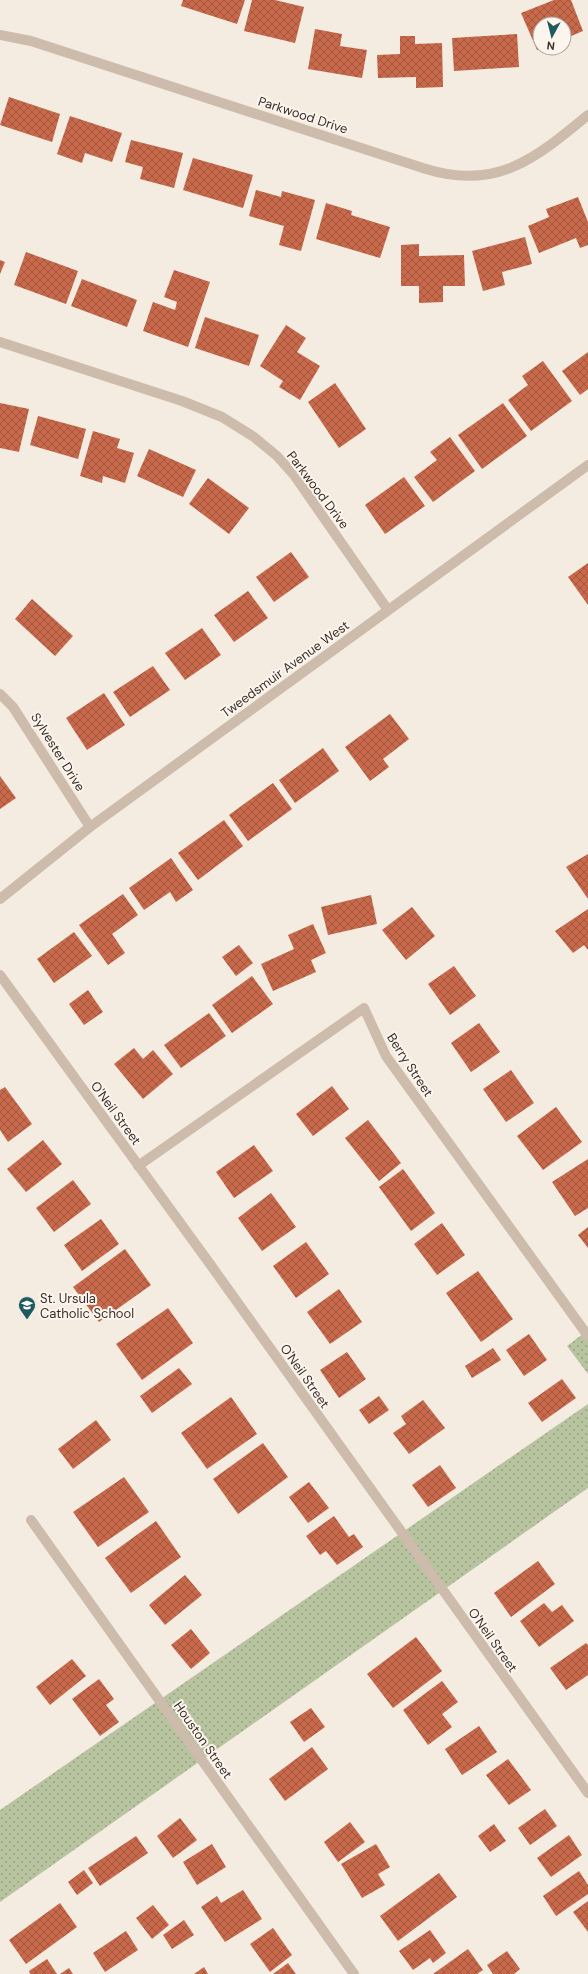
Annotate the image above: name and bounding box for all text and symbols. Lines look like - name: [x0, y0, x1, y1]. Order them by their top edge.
- north arrow: [532, 16, 572, 56]
- text: N: [546, 38, 556, 53]
- street label: Parkwood Drive: [256, 93, 350, 137]
- street label: Parkwood Drive: [283, 448, 353, 532]
- street label: Tweedsmuir Avenue West: [218, 617, 352, 721]
- street label: Sylvester Drive: [27, 710, 89, 794]
- street label: Berry Street: [383, 1030, 437, 1100]
- street label: O'Neil Street: [87, 1078, 145, 1148]
- place label: St. Ursula Catholic School: [40, 1290, 134, 1322]
- school or university icon: St. Ursula Catholic School: [17, 1295, 37, 1320]
- street label: O'Neil Street: [277, 1340, 333, 1412]
- street label: O'Neil Street: [465, 1604, 521, 1676]
- street label: Houston Street: [170, 1698, 236, 1782]

